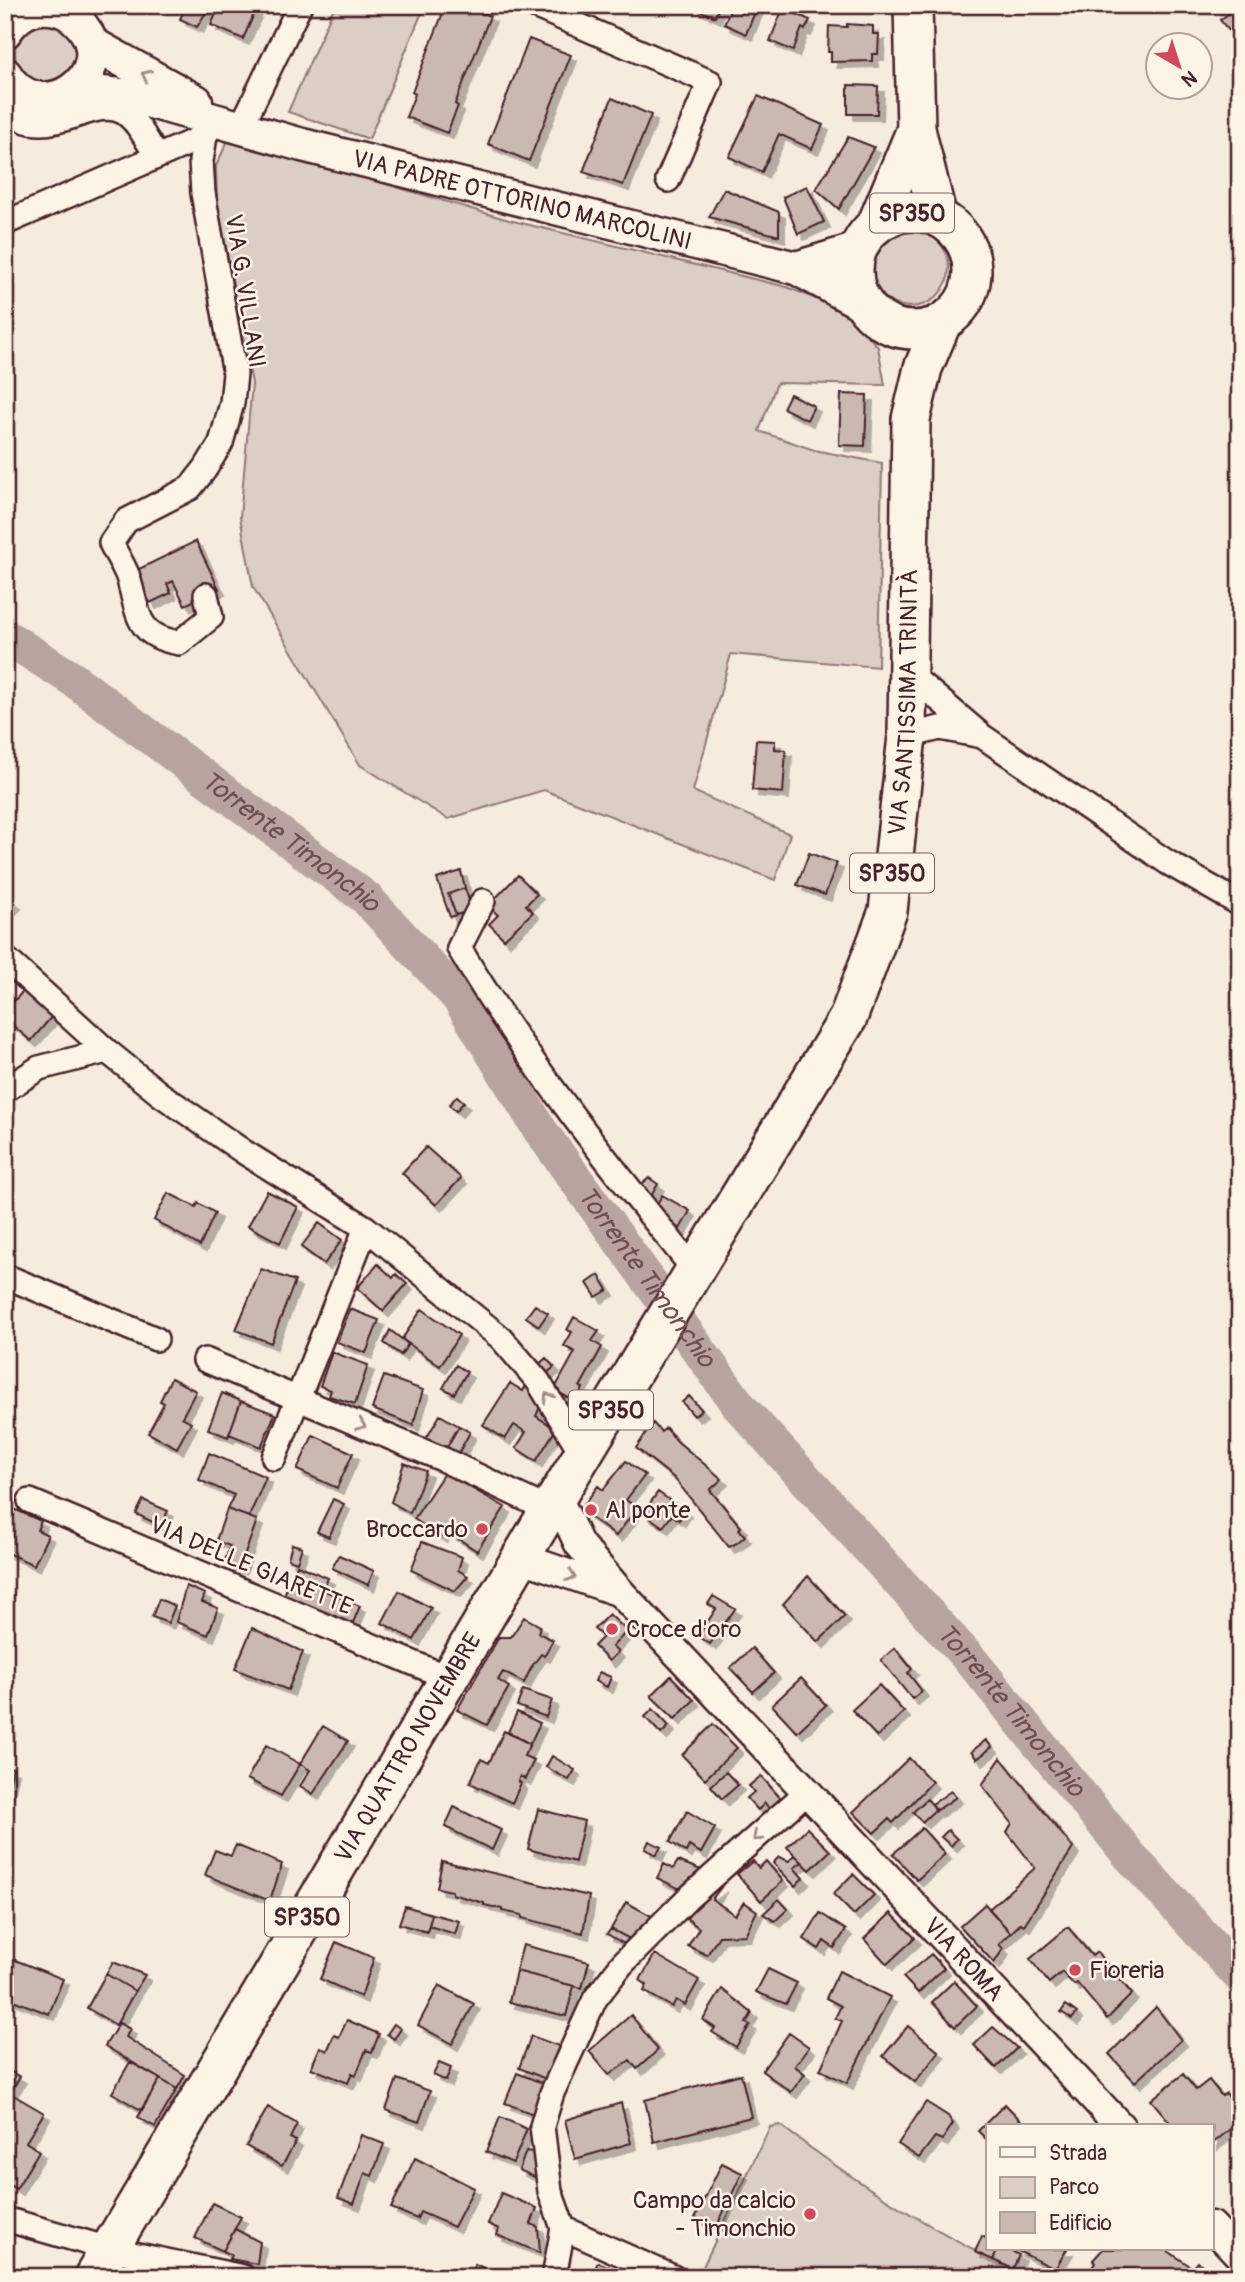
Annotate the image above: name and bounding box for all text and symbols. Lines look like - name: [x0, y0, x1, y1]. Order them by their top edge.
- north arrow: [1144, 32, 1214, 102]
- text: N: [1176, 65, 1202, 92]
- one-way arrow: [141, 69, 153, 83]
- street label: VIA PADRE OTTORINO MARCOLINI: [349, 144, 695, 256]
- road number: SP350: [870, 194, 954, 232]
- street label: VIA G. VILLANI: [219, 212, 271, 370]
- street label: VIA SANTISSIMA TRINITÀ: [882, 569, 924, 837]
- water label: Torrente Timonchio: [195, 764, 388, 920]
- road number: SP350: [850, 853, 934, 892]
- water label: Torrente Timonchio: [570, 1180, 723, 1375]
- road number: SP350: [569, 1390, 653, 1429]
- one-way arrow: [543, 1391, 556, 1404]
- one-way arrow: [355, 1416, 367, 1430]
- place label: Al ponte: [605, 1496, 690, 1525]
- marker: Al ponte: [583, 1502, 599, 1518]
- street label: VIA DELLE GIARETTE: [145, 1510, 357, 1622]
- place label: Broccardo: [366, 1515, 468, 1544]
- marker: Broccardo: [474, 1521, 490, 1537]
- one-way arrow: [564, 1568, 576, 1582]
- place label: Croce d'oro: [626, 1615, 742, 1644]
- water label: Torrente Timonchio: [929, 1617, 1093, 1805]
- marker: Croce d'oro: [604, 1621, 620, 1637]
- street label: VIA QUATTRO NOVEMBRE: [328, 1627, 487, 1868]
- one-way arrow: [752, 1829, 765, 1841]
- road number: SP350: [265, 1898, 349, 1936]
- street label: VIA ROMA: [918, 1911, 1010, 2007]
- place label: Fioreria: [1089, 1956, 1165, 1985]
- marker: Fioreria: [1067, 1962, 1083, 1978]
- legend: [986, 2124, 1214, 2250]
- text: Strada: [1049, 2140, 1107, 2167]
- text: Parco: [1049, 2174, 1099, 2201]
- place label: Campo da calcio - Timonchio: [633, 2186, 796, 2243]
- marker: Campo da calcio - Timonchio: [802, 2206, 818, 2222]
- text: Edificio: [1049, 2210, 1112, 2237]

